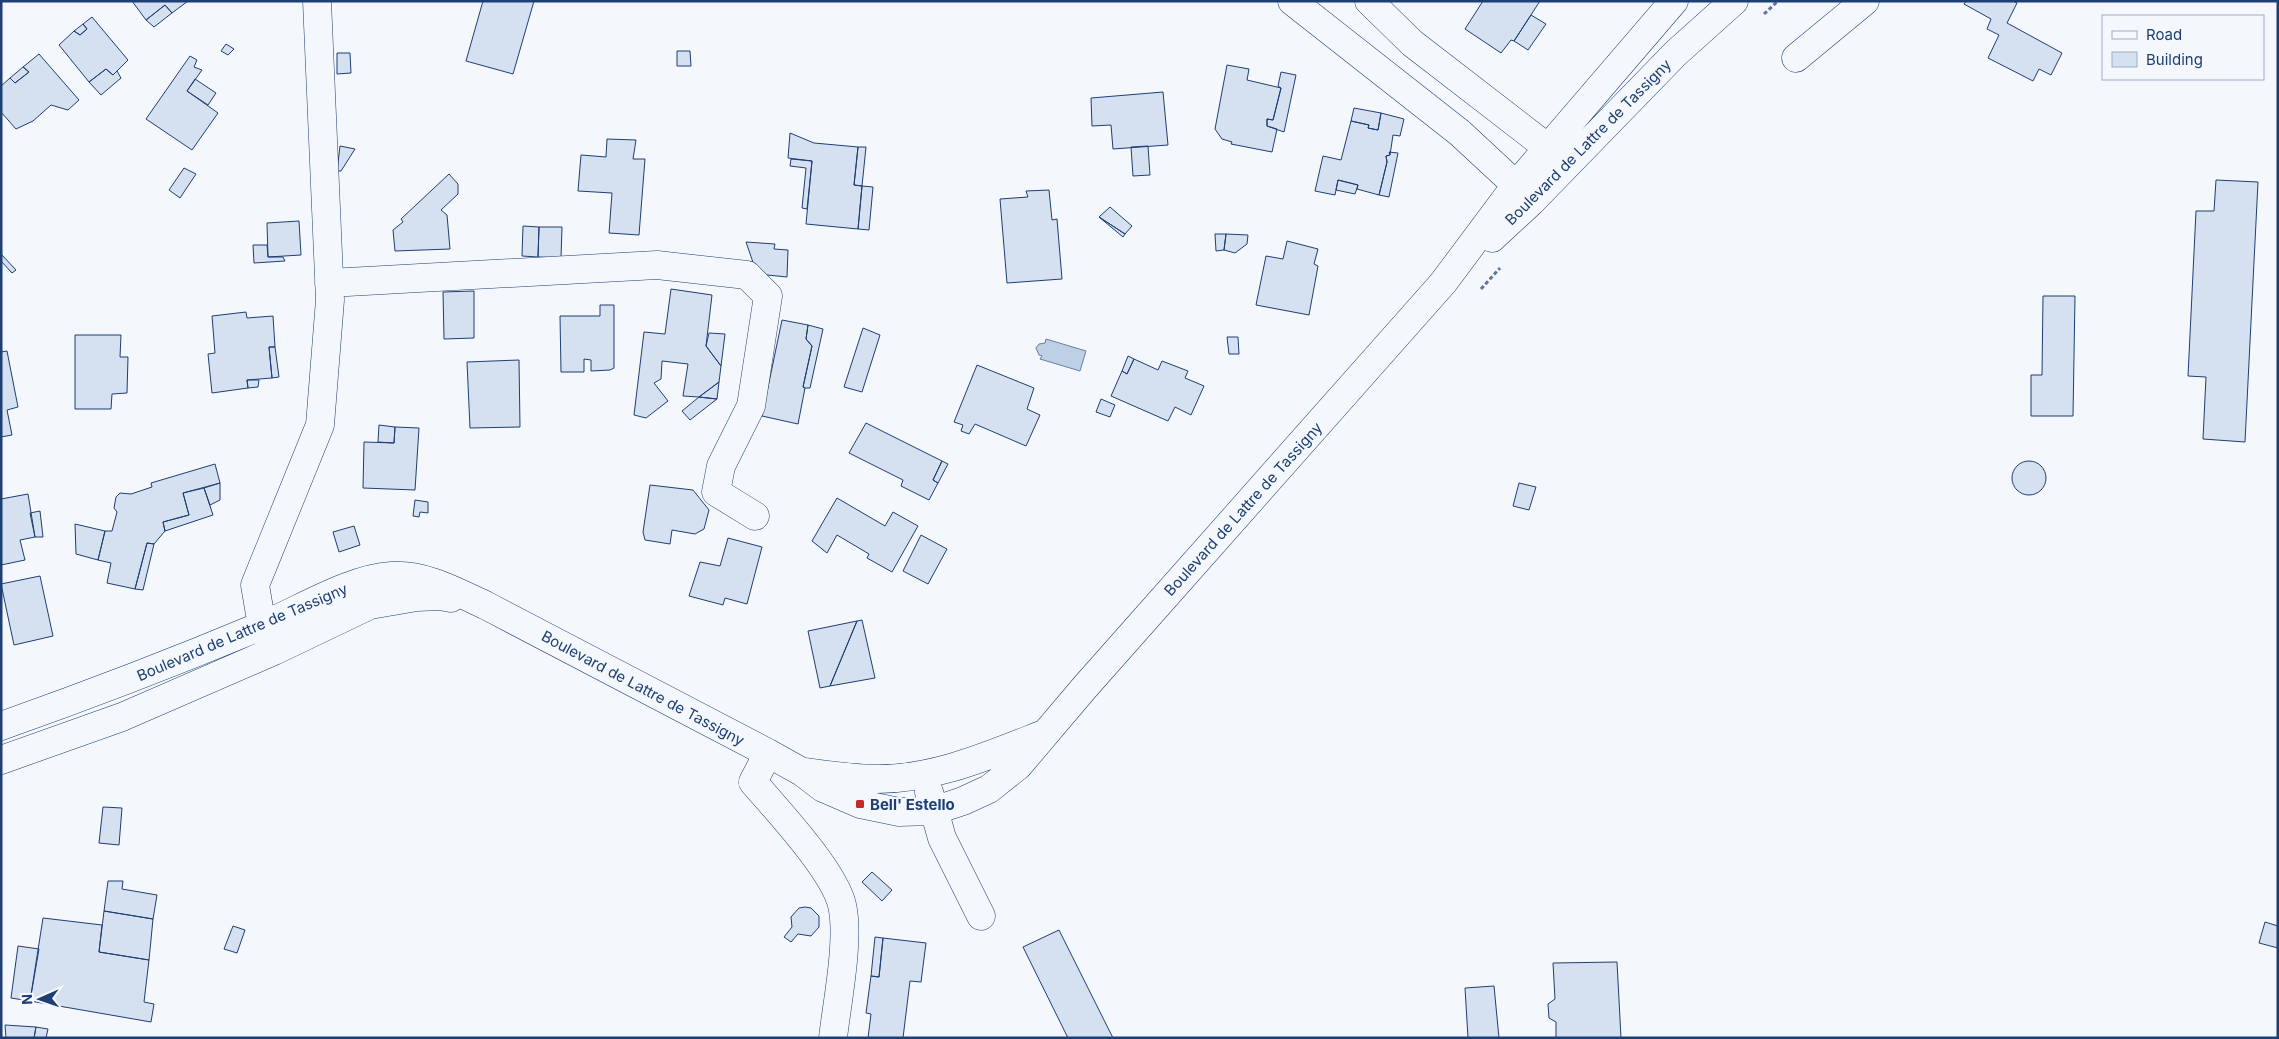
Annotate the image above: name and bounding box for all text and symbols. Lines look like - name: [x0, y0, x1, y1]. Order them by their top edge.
- legend: [2102, 15, 2264, 80]
- text: Road: [2146, 25, 2182, 44]
- text: Building: [2146, 50, 2203, 69]
- street label: Boulevard de Lattre de Tassigny: [1501, 55, 1675, 229]
- street label: Boulevard de Lattre de Tassigny: [1160, 418, 1326, 600]
- street label: Boulevard de Lattre de Tassigny: [134, 579, 351, 685]
- street label: Boulevard de Lattre de Tassigny: [538, 626, 748, 750]
- place label: Bell' Estello: [870, 795, 955, 814]
- marker: Bell' Estello: [854, 798, 866, 810]
- north arrow: [15, 974, 65, 1024]
- text: N: [18, 994, 35, 1005]

